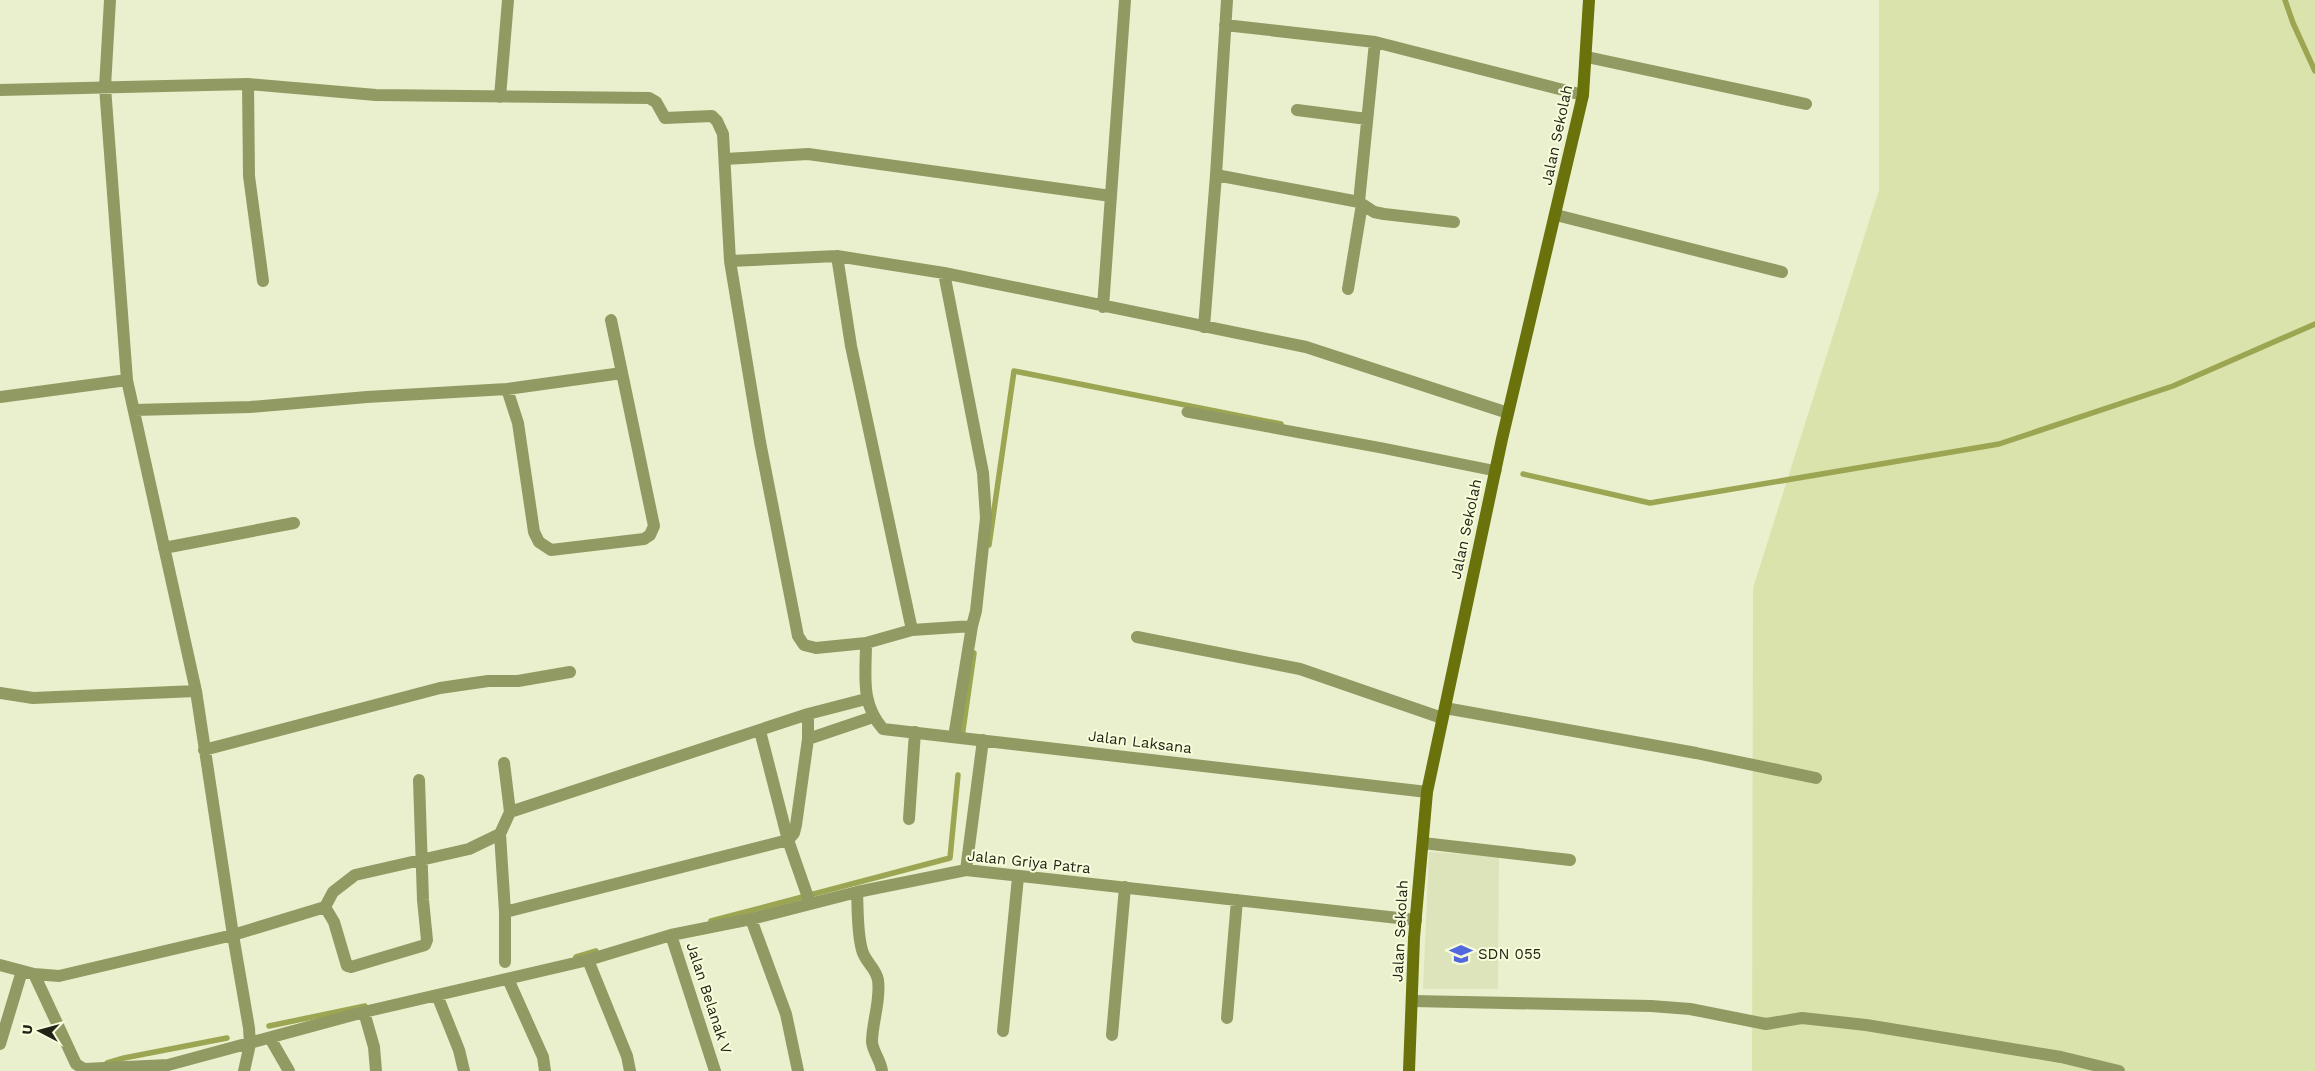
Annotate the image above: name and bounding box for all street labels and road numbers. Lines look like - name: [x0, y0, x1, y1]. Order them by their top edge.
- street label: Jalan Sekolah: [1538, 83, 1576, 187]
- street label: Jalan Sekolah: [1447, 477, 1485, 581]
- street label: Jalan Laksana: [1087, 727, 1193, 757]
- street label: Jalan Griya Patra: [966, 847, 1092, 877]
- street label: Jalan Sekolah: [1388, 880, 1412, 982]
- street label: Jalan Belanak V: [683, 940, 736, 1056]

